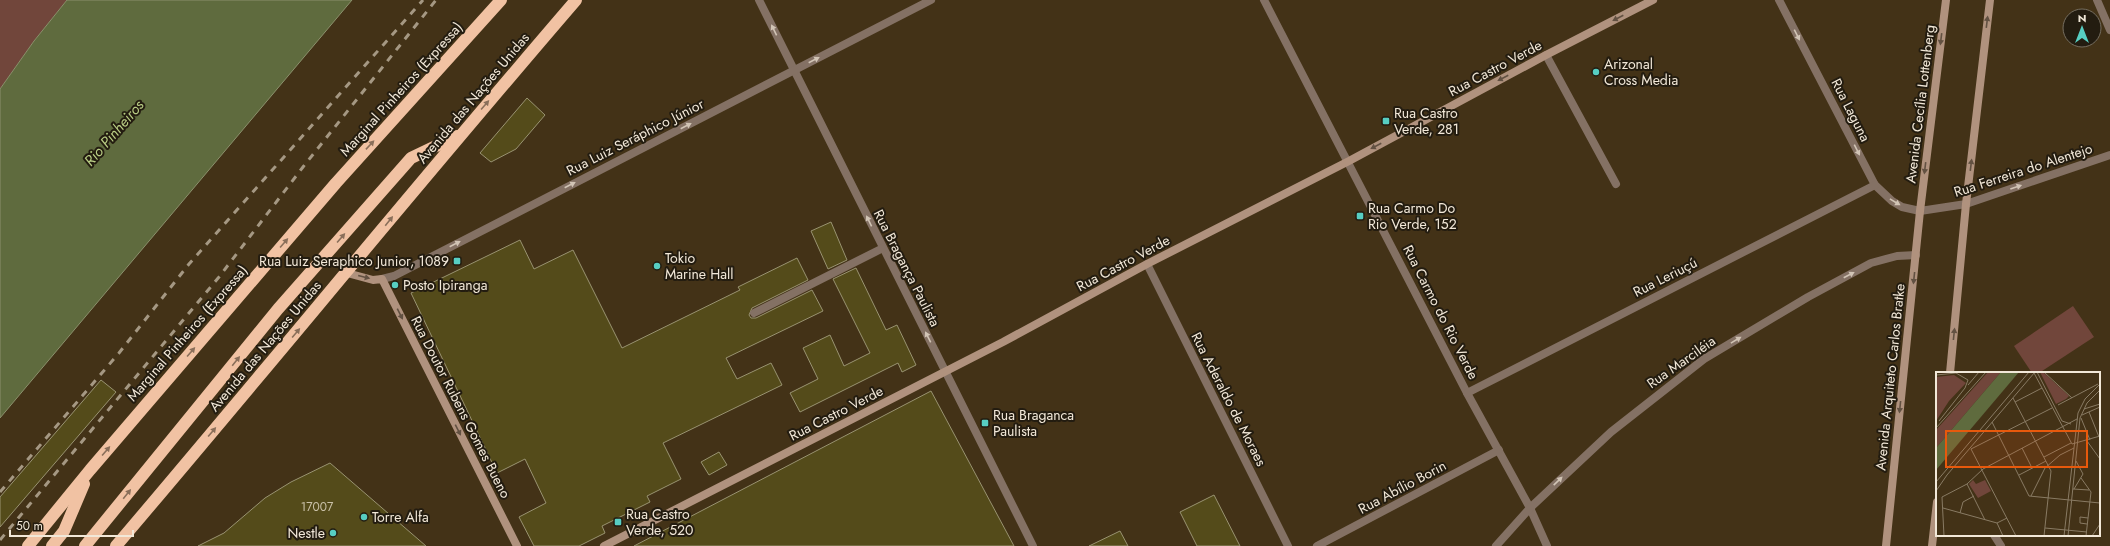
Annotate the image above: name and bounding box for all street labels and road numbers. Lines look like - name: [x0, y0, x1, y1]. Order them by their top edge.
- street label: Marginal Pinheiros (Expressa): [335, 17, 467, 161]
- street label: Avenida Cecília Lottenberg: [1900, 24, 1940, 184]
- street label: Avenida das Nações Unidas: [412, 28, 534, 168]
- street label: Rua Castro Verde: [1445, 35, 1545, 101]
- street label: Rua Laguna: [1827, 75, 1875, 145]
- street label: Rua Luiz Seráphico Júnior: [563, 94, 707, 180]
- street label: Rua Ferreira do Alentejo: [1951, 138, 2095, 202]
- street label: Rua Bragança Paulista: [869, 206, 945, 330]
- street label: Rua Castro Verde: [1073, 230, 1173, 296]
- street label: Rua Carmo do Rio Verde: [1398, 241, 1484, 383]
- street label: Rua Leriuçú: [1630, 252, 1700, 302]
- street label: Marginal Pinheiros (Expressa): [122, 260, 252, 406]
- street label: Avenida das Nações Unidas: [204, 276, 326, 416]
- street label: Avenida Arquiteto Carlos Bratke: [1870, 283, 1910, 471]
- street label: Rua Doutor Rubens Gomes Bueno: [406, 312, 516, 502]
- street label: Rua Aderaldo de Moraes: [1187, 329, 1272, 470]
- street label: Rua Marciléia: [1643, 331, 1719, 393]
- street label: Rua Castro Verde: [785, 381, 887, 445]
- street label: Rua Abílio Borin: [1355, 455, 1449, 519]

